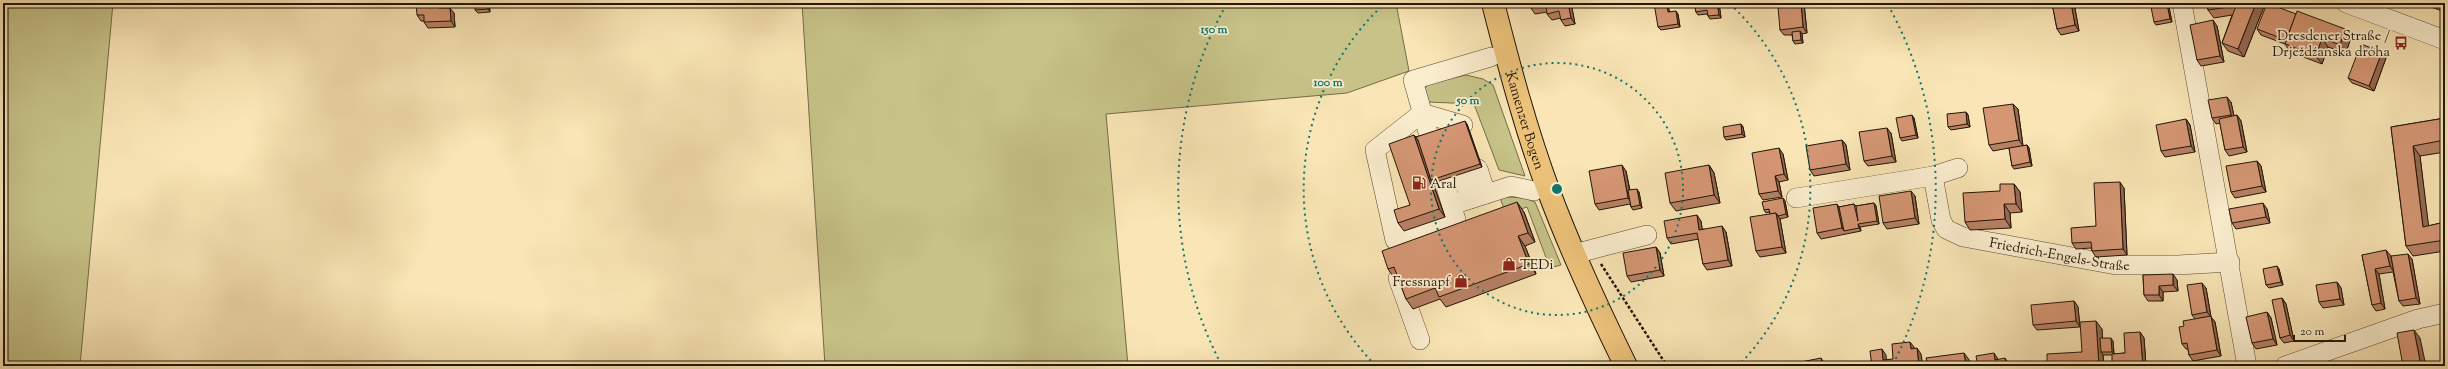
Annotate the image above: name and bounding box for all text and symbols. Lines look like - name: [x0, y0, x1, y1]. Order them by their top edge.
- text: 150 m: [1199, 21, 1228, 39]
- place label: Dresdener Straße / Drježdźanska dróha: [2272, 27, 2391, 63]
- bus stop icon: Dresdener Straße / Drježdźanska dróha: [2393, 35, 2409, 51]
- street label: Kamenzer Bogen: [1500, 70, 1548, 173]
- text: 100 m: [1312, 74, 1343, 92]
- text: 50 m: [1456, 92, 1480, 110]
- fuel station icon: Aral: [1411, 175, 1427, 191]
- place label: Aral: [1430, 175, 1457, 195]
- centre of rings: [1550, 182, 1564, 196]
- street label: Friedrich-Engels-Straße: [1988, 234, 2130, 277]
- shop icon: TEDi: [1501, 256, 1517, 272]
- place label: TEDi: [1520, 256, 1553, 276]
- place label: Fressnapf: [1392, 273, 1451, 293]
- shop icon: Fressnapf: [1453, 273, 1469, 289]
- scale bar: [2294, 317, 2345, 343]
- text: 20 m: [2300, 323, 2325, 341]

